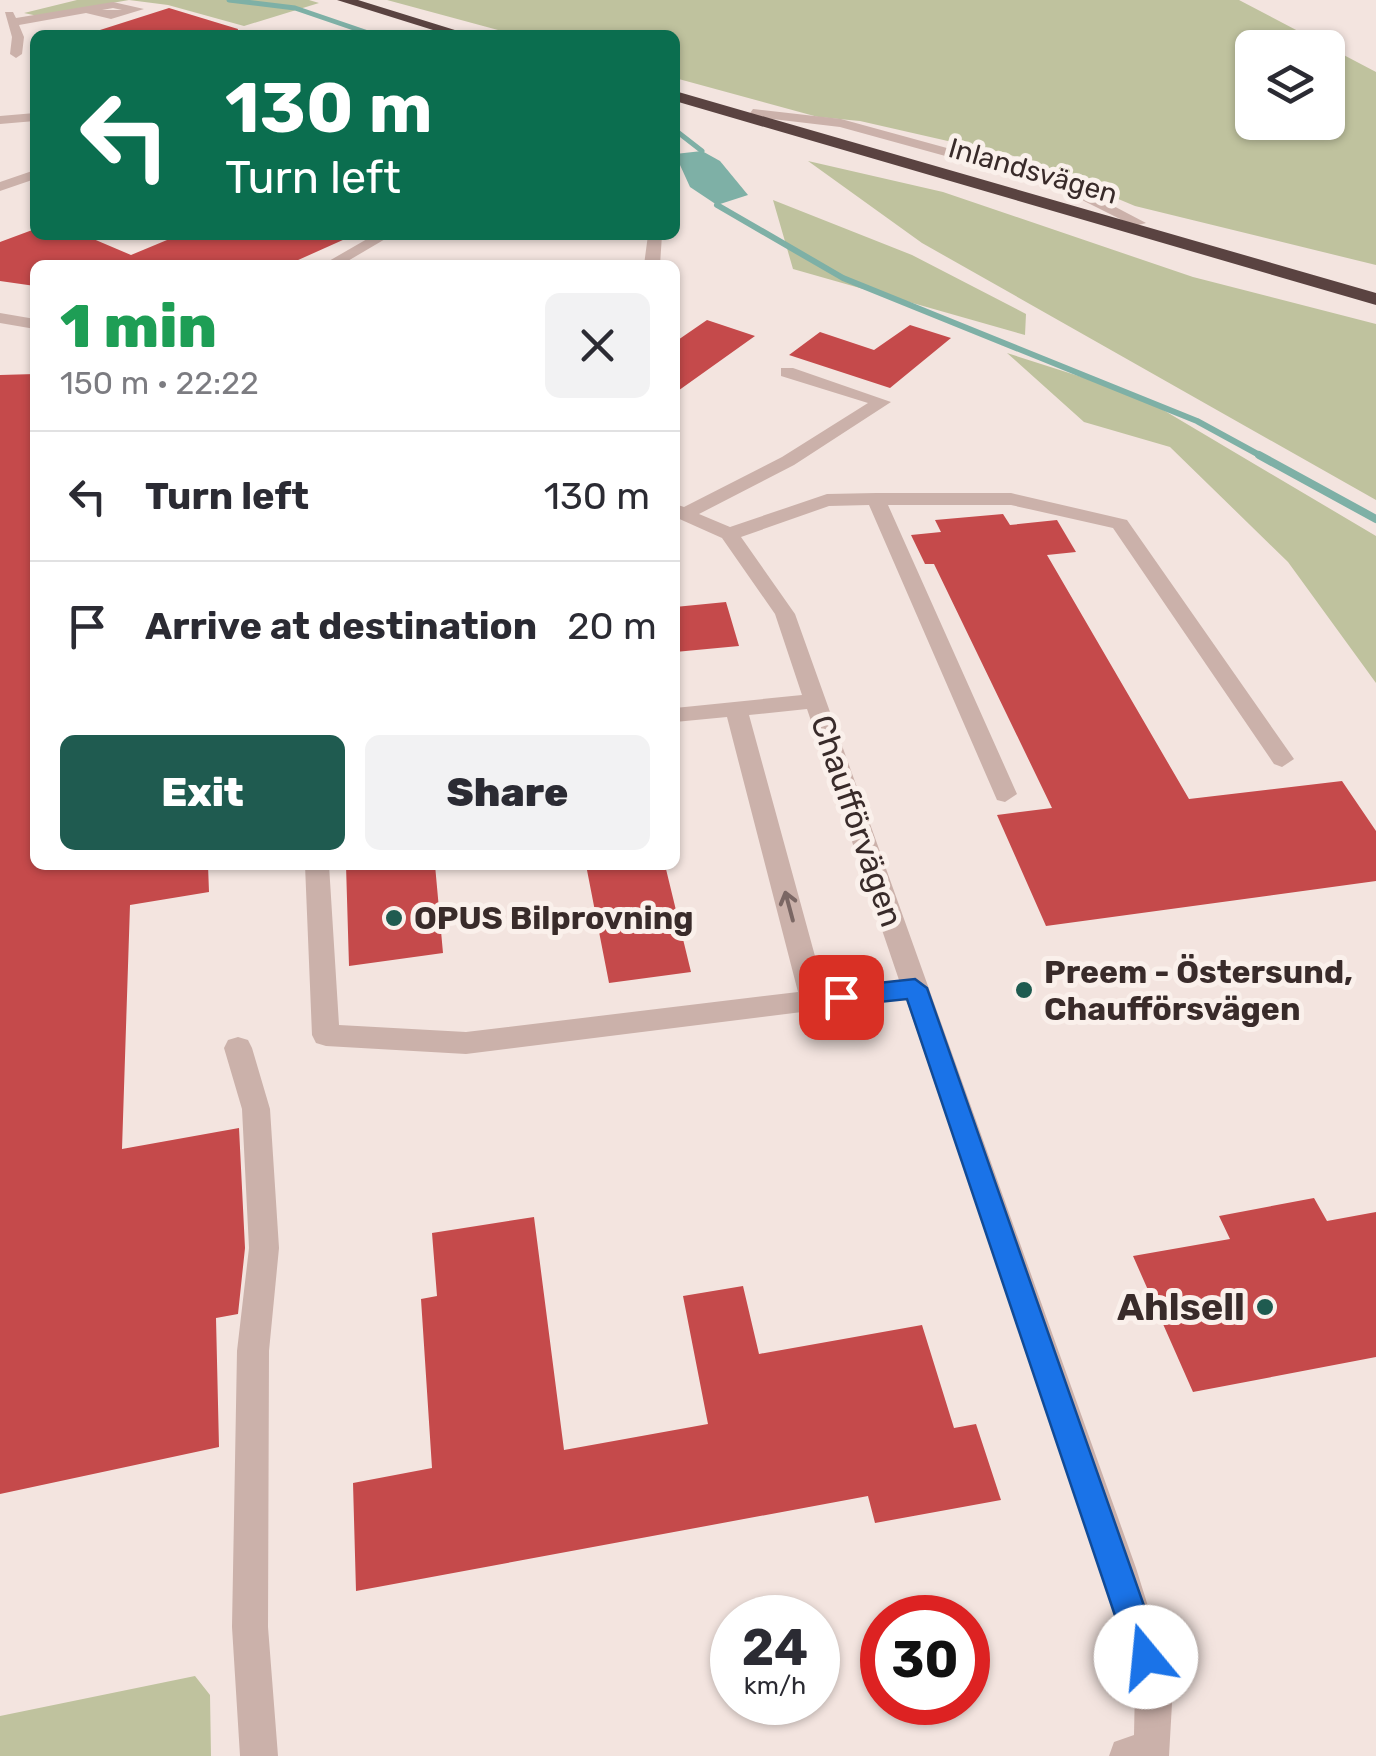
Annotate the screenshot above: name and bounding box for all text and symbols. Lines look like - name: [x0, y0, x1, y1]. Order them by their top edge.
- map controls: [1235, 30, 1345, 140]
- button: layers: [1235, 30, 1345, 140]
- text: 130 m: [225, 67, 433, 150]
- icon: left: [60, 70, 190, 200]
- street label: Inlandsvägen: [945, 131, 1121, 211]
- text: Turn left: [225, 151, 401, 204]
- text: 1 min: [60, 291, 217, 362]
- button: close: [545, 293, 650, 398]
- text: 150 m · 22:22: [60, 364, 259, 402]
- icon: left: [60, 469, 115, 524]
- text: Turn left: [145, 473, 309, 519]
- text: 130 m: [544, 473, 650, 519]
- icon: arrive: [60, 599, 115, 654]
- text: Arrive at destination: [145, 603, 537, 649]
- text: 20 m: [567, 603, 657, 649]
- street label: Chaufförvägen: [803, 710, 911, 932]
- button: Exit: [60, 735, 345, 850]
- button: Share: [365, 735, 650, 850]
- one-way arrow: [778, 891, 797, 922]
- place label: OPUS Bilprovning: [414, 899, 694, 937]
- marker: OPUS Bilprovning: [383, 907, 405, 929]
- place label: Preem - Östersund, Chaufförsvägen: [1044, 953, 1353, 1028]
- pin: [799, 955, 884, 1040]
- icon: arrive: [814, 970, 869, 1025]
- marker: Preem - Östersund, Chaufförsvägen: [1013, 979, 1035, 1001]
- place label: Ahlsell: [1117, 1284, 1245, 1330]
- marker: Ahlsell: [1254, 1296, 1276, 1318]
- speed limit sign: 30: [860, 1595, 990, 1725]
- position arrow: [1094, 1605, 1198, 1709]
- text: 24: [742, 1618, 808, 1678]
- text: km/h: [744, 1671, 806, 1700]

